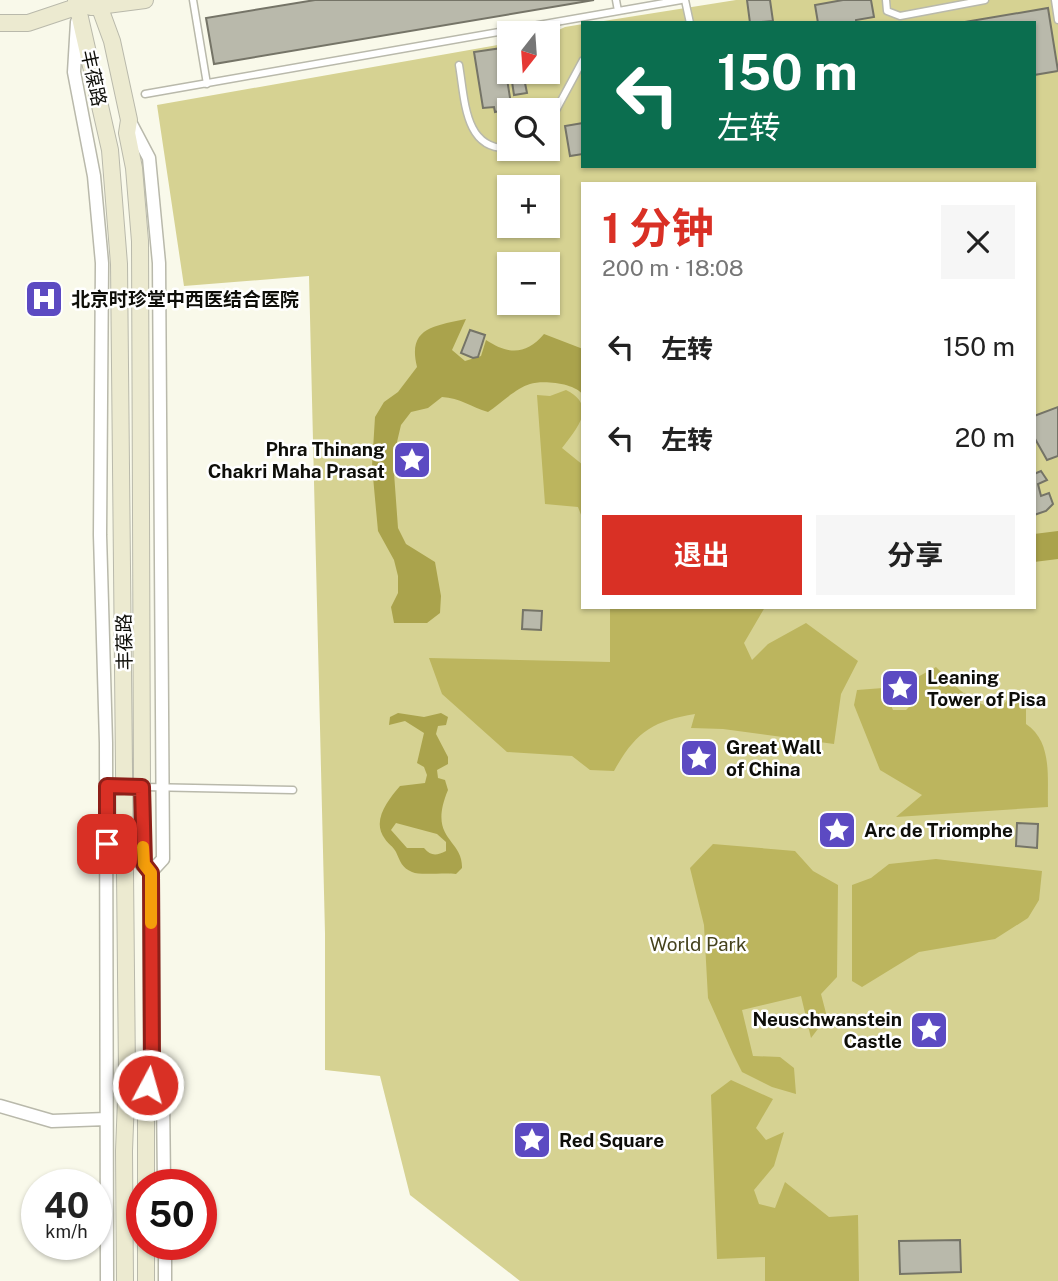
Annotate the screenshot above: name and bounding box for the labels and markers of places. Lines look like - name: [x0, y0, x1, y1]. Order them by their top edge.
- hospital icon: 北京时珍堂中西医结合医院: [23, 278, 65, 320]
- place label: 北京时珍堂中西医结合医院: [71, 288, 299, 310]
- place label: Phra Thinang Chakri Maha Prasat: [208, 438, 385, 482]
- place icon: Phra Thinang Chakri Maha Prasat: [391, 439, 433, 481]
- place label: Leaning Tower of Pisa: [927, 666, 1046, 710]
- place icon: Leaning Tower of Pisa: [879, 667, 921, 709]
- place label: Great Wall of China: [726, 736, 822, 780]
- place icon: Great Wall of China: [678, 737, 720, 779]
- place icon: Arc de Triomphe: [816, 809, 858, 851]
- pin: [77, 814, 137, 874]
- place label: Arc de Triomphe: [864, 819, 1013, 841]
- place label: Neuschwanstein Castle: [752, 1008, 902, 1052]
- place icon: Neuschwanstein Castle: [908, 1009, 950, 1051]
- place icon: Red Square: [511, 1119, 553, 1161]
- place label: Red Square: [559, 1129, 664, 1151]

